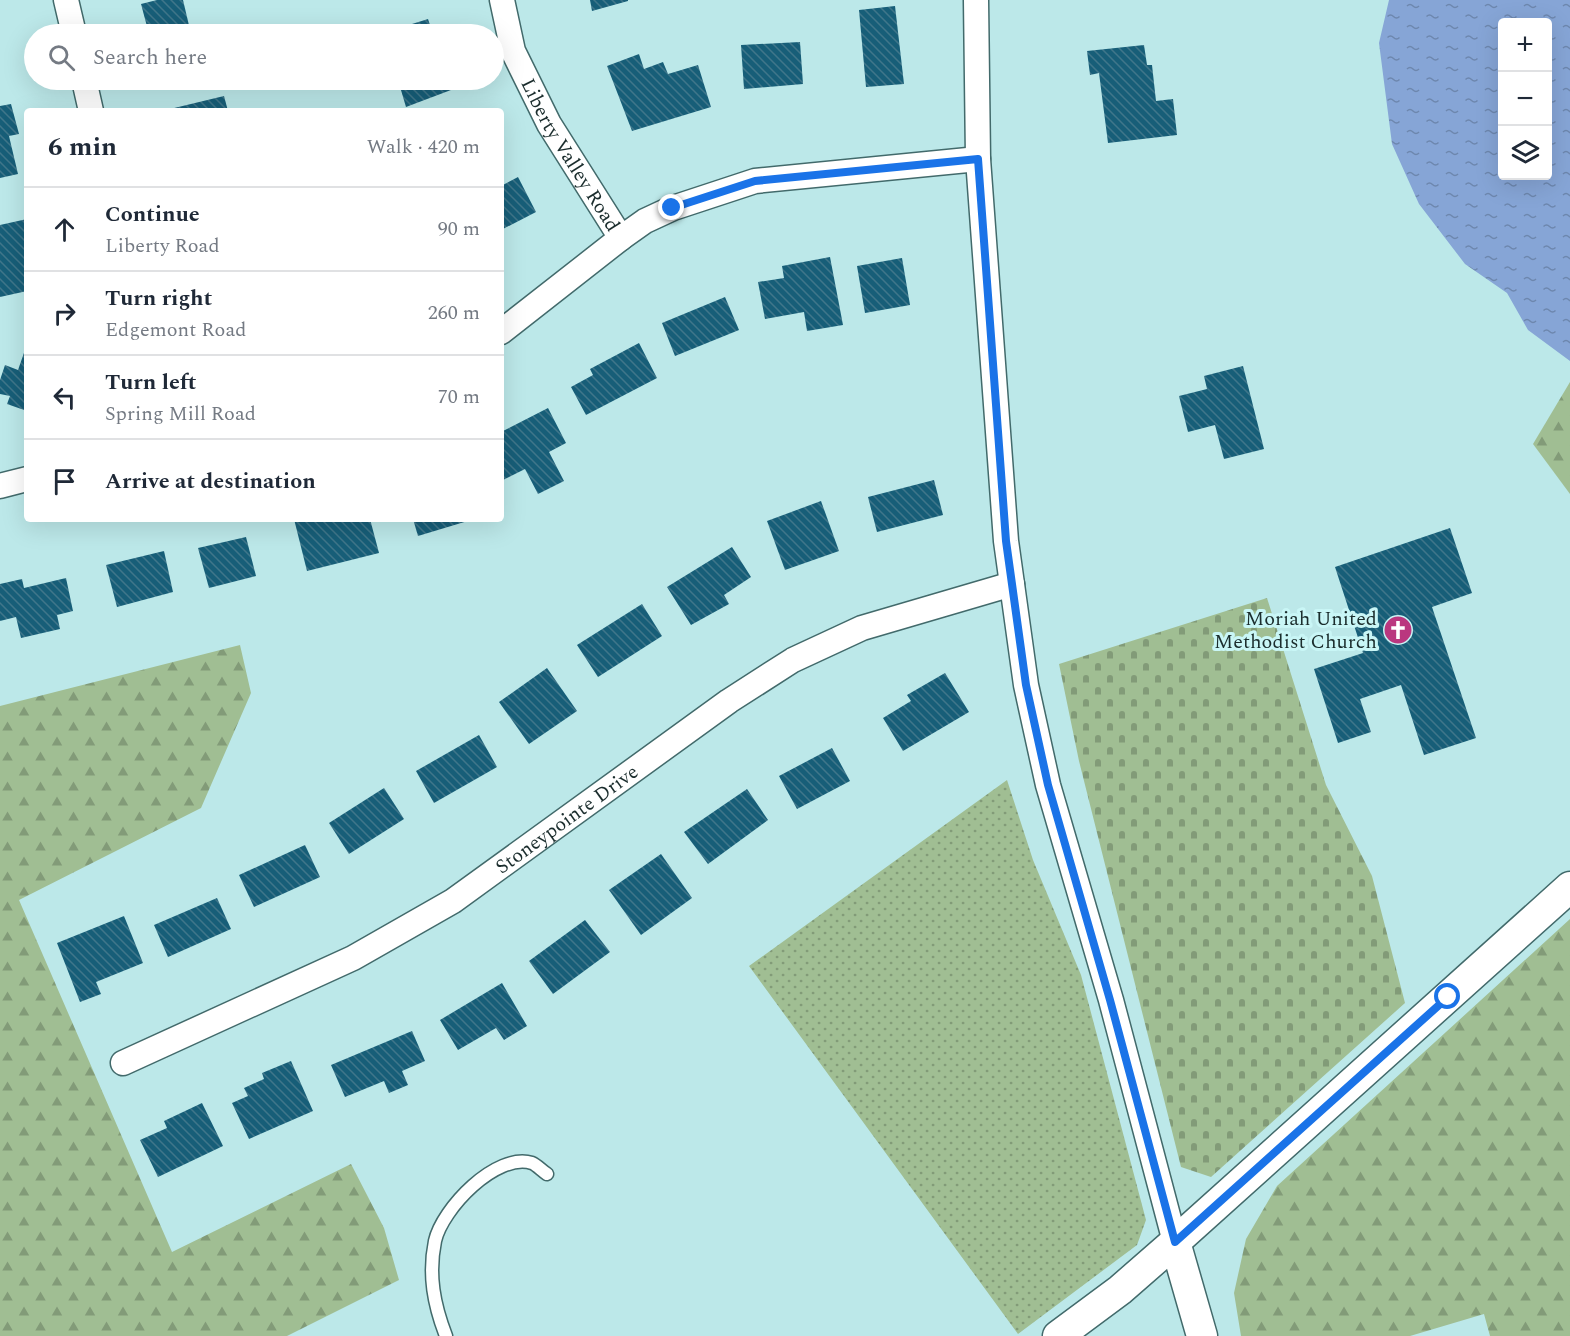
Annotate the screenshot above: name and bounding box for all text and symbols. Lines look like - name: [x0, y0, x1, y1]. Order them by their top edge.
- map controls: [1498, 18, 1552, 180]
- button: +: [1498, 18, 1552, 72]
- search box: [24, 24, 504, 90]
- icon: search: [45, 41, 78, 74]
- text: Search here: [93, 41, 207, 74]
- button: −: [1498, 72, 1552, 126]
- street label: Liberty Valley Road: [513, 73, 627, 238]
- button: layers: [1498, 126, 1552, 180]
- text: 6 min: [48, 127, 117, 167]
- text: Walk · 420 m: [367, 132, 480, 162]
- route end: [658, 194, 684, 220]
- text: Continue: [105, 198, 200, 231]
- icon: ahead: [48, 213, 81, 246]
- text: 90 m: [438, 214, 480, 244]
- text: Liberty Road: [105, 231, 220, 261]
- text: Turn right: [105, 282, 212, 315]
- icon: right: [48, 297, 81, 330]
- text: 260 m: [428, 298, 480, 328]
- text: Edgemont Road: [105, 315, 246, 345]
- text: Turn left: [105, 366, 197, 399]
- icon: left: [48, 381, 81, 414]
- text: 70 m: [438, 382, 480, 412]
- text: Spring Mill Road: [105, 399, 256, 429]
- icon: arrive: [48, 465, 81, 498]
- text: Arrive at destination: [105, 465, 316, 498]
- place label: Moriah United Methodist Church: [1214, 604, 1377, 657]
- church icon: Moriah United Methodist Church: [1382, 614, 1414, 646]
- street label: Stoneypointe Drive: [489, 757, 645, 882]
- route start: [1434, 983, 1460, 1009]

